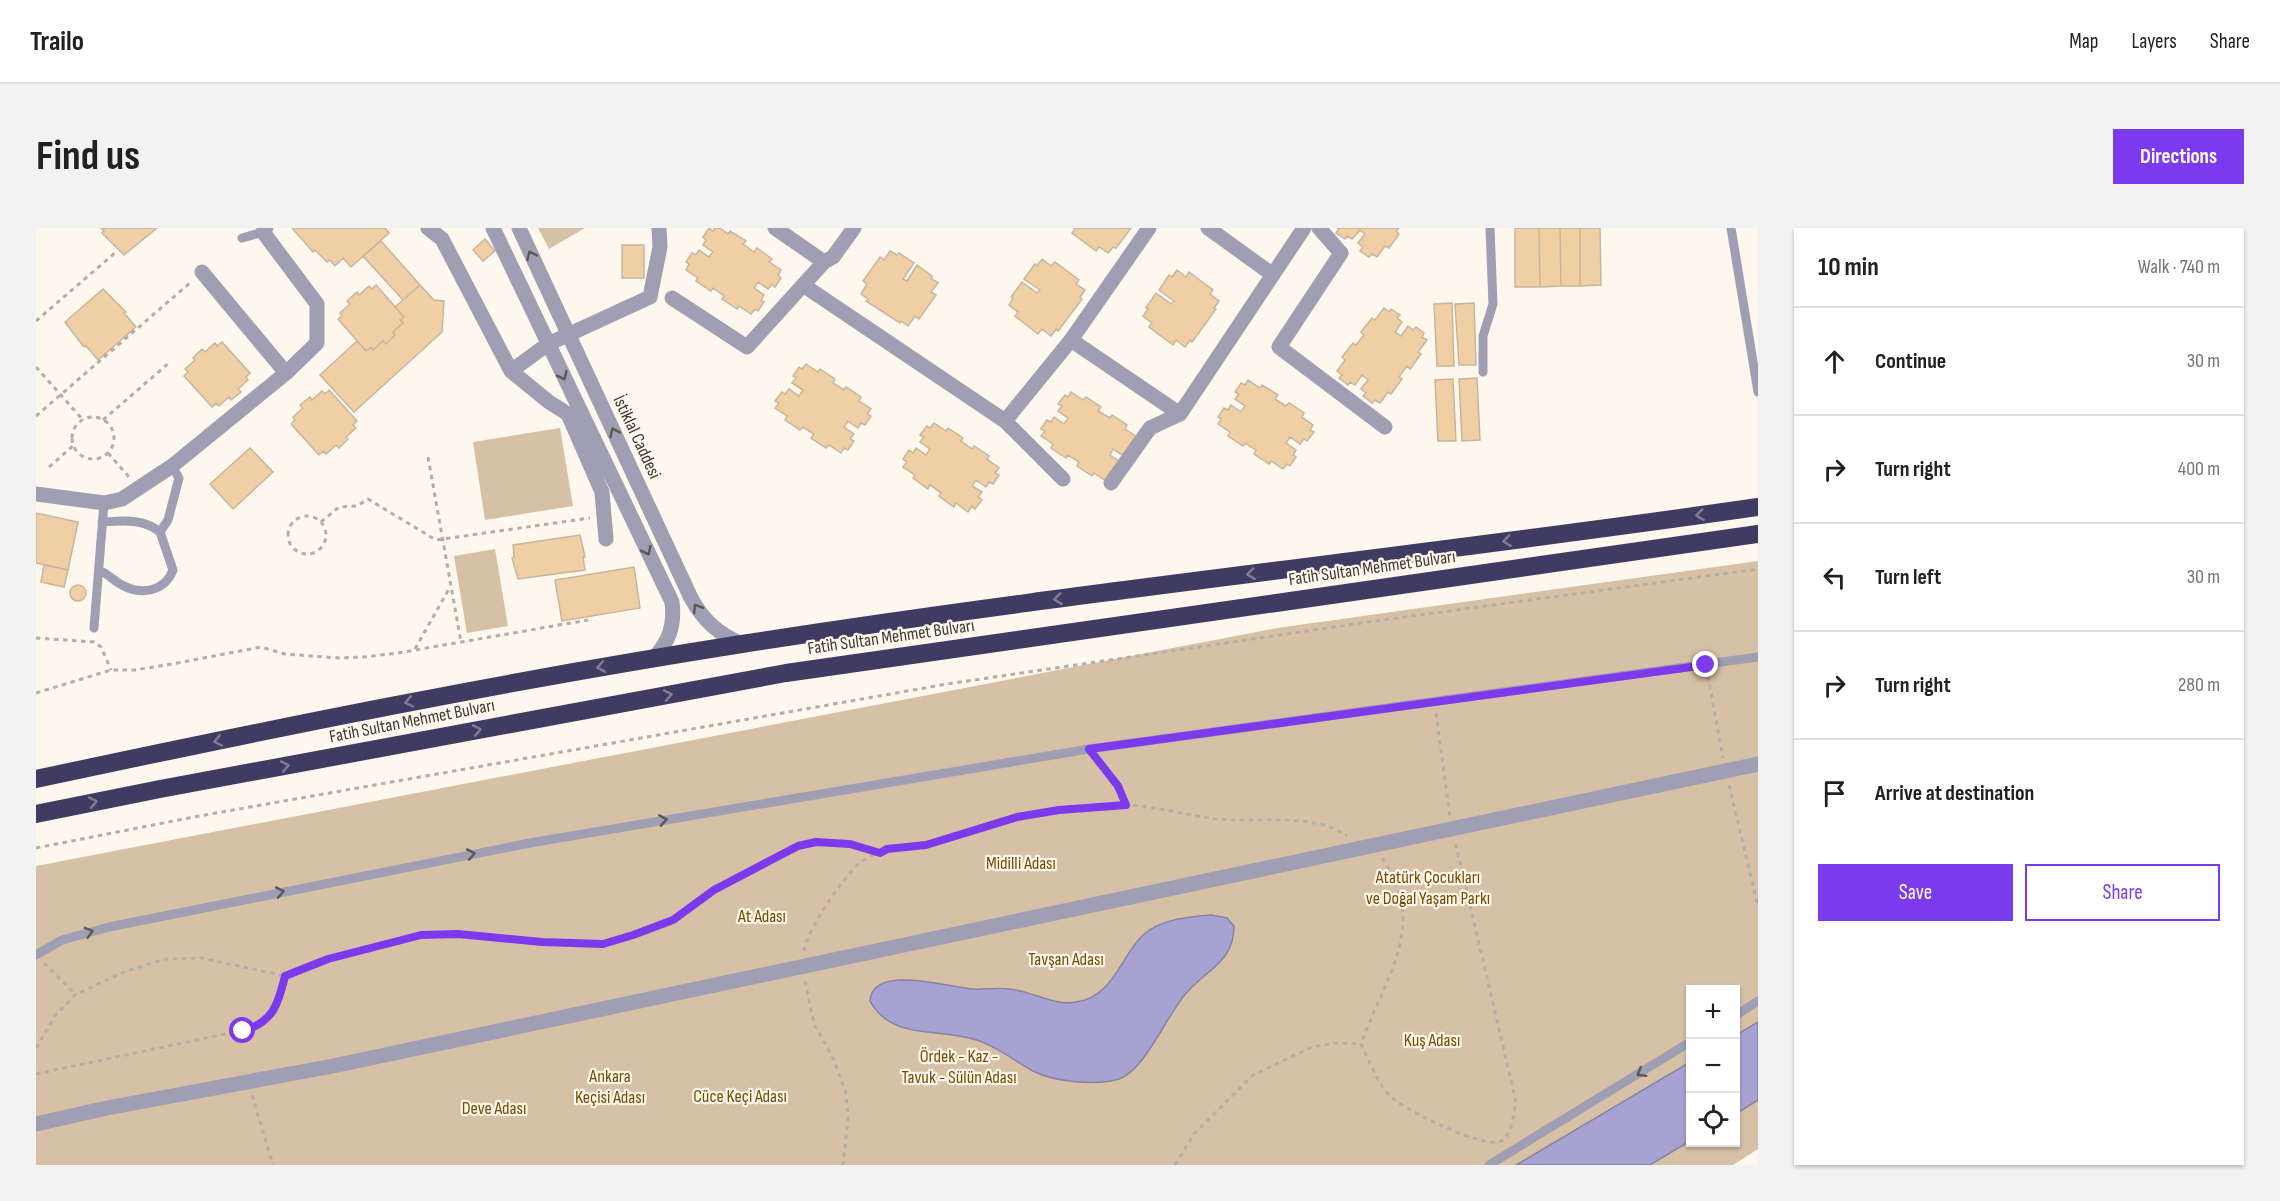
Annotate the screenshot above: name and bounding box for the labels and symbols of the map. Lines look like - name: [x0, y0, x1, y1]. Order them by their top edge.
- one-way arrow: [527, 251, 539, 262]
- one-way arrow: [556, 369, 568, 380]
- street label: İstiklal Caddesi: [609, 392, 665, 482]
- one-way arrow: [609, 428, 621, 439]
- one-way arrow: [1695, 509, 1705, 521]
- one-way arrow: [1502, 534, 1511, 546]
- one-way arrow: [640, 545, 652, 556]
- street label: Fatih Sultan Mehmet Bulvarı: [1287, 546, 1457, 590]
- one-way arrow: [1246, 568, 1255, 580]
- one-way arrow: [1053, 593, 1062, 605]
- one-way arrow: [693, 604, 705, 614]
- street label: Fatih Sultan Mehmet Bulvarı: [806, 615, 976, 659]
- route end: [1692, 651, 1718, 677]
- one-way arrow: [596, 661, 606, 673]
- one-way arrow: [664, 689, 673, 701]
- street label: Fatih Sultan Mehmet Bulvarı: [328, 695, 496, 747]
- one-way arrow: [405, 695, 415, 708]
- one-way arrow: [471, 724, 481, 737]
- one-way arrow: [213, 734, 223, 747]
- one-way arrow: [280, 760, 290, 773]
- one-way arrow: [88, 796, 98, 809]
- one-way arrow: [658, 814, 668, 827]
- one-way arrow: [466, 848, 476, 861]
- park label: Midilli Adası: [986, 853, 1056, 874]
- park label: Atatürk Çocukları ve Doğal Yaşam Parkı: [1366, 867, 1490, 909]
- one-way arrow: [275, 887, 285, 900]
- park label: At Adası: [737, 906, 786, 927]
- one-way arrow: [84, 927, 94, 939]
- park label: Tavşan Adası: [1028, 949, 1104, 970]
- route start: [229, 1017, 255, 1043]
- park label: Kuş Adası: [1404, 1030, 1460, 1051]
- park label: Ördek - Kaz - Tavuk - Sülün Adası: [901, 1046, 1017, 1088]
- park label: Ankara Keçisi Adası: [575, 1066, 645, 1108]
- one-way arrow: [1637, 1066, 1647, 1078]
- park label: Cüce Keçi Adası: [693, 1086, 787, 1107]
- park label: Deve Adası: [462, 1098, 526, 1119]

